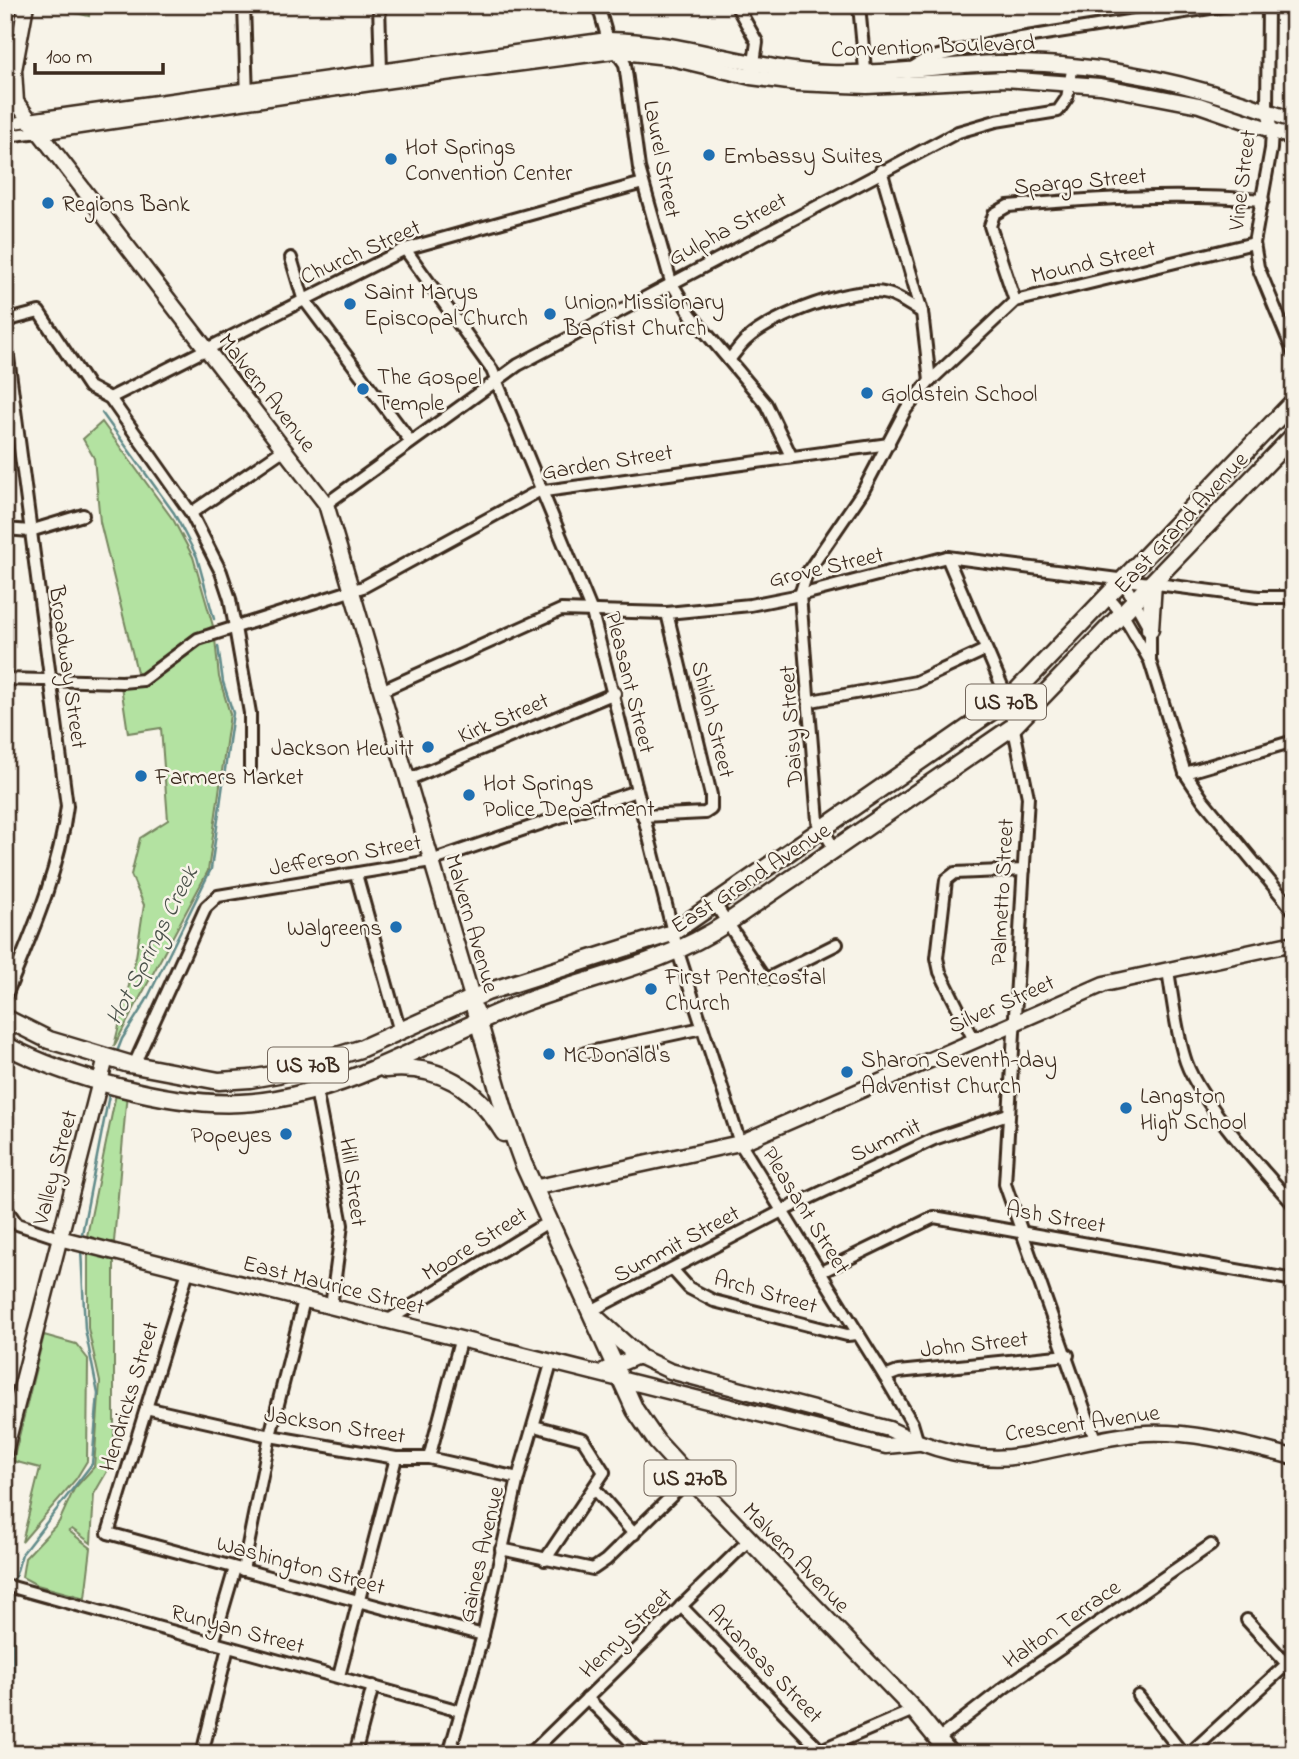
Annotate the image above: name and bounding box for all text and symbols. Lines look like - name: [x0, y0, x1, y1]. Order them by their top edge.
- street label: Convention Boulevard: [831, 27, 1036, 68]
- scale bar: [35, 32, 163, 76]
- text: 100 m: [46, 43, 92, 73]
- street label: Laurel Street: [633, 98, 688, 221]
- street label: Vine Street: [1221, 128, 1266, 234]
- place label: Hot Springs Convention Center: [405, 132, 573, 191]
- place label: Embassy Suites: [723, 141, 883, 176]
- marker: Embassy Suites: [701, 147, 717, 163]
- marker: Hot Springs Convention Center: [383, 151, 399, 167]
- street label: Spargo Street: [1013, 160, 1148, 206]
- street label: Gulpha Street: [663, 185, 794, 275]
- place label: Regions Bank: [62, 189, 191, 223]
- marker: Regions Bank: [40, 195, 56, 211]
- street label: Church Street: [296, 212, 427, 295]
- street label: Mound Street: [1028, 233, 1159, 294]
- place label: Saint Marys Episcopal Church: [364, 277, 528, 336]
- place label: Union Missionary Baptist Church: [563, 287, 724, 346]
- marker: Saint Marys Episcopal Church: [342, 296, 358, 312]
- marker: Union Missionary Baptist Church: [542, 306, 558, 322]
- street label: Malvern Avenue: [209, 327, 324, 461]
- place label: The Gospel Temple: [377, 362, 482, 421]
- place label: Goldstein School: [881, 379, 1037, 412]
- marker: The Gospel Temple: [355, 381, 371, 397]
- marker: Goldstein School: [859, 385, 875, 401]
- street label: Garden Street: [539, 437, 676, 490]
- street label: East Grand Avenue: [1107, 445, 1257, 602]
- street label: Grove Street: [766, 539, 888, 598]
- street label: Broadway Street: [37, 583, 94, 751]
- street label: Pleasant Street: [595, 608, 662, 757]
- street label: Shiloh Street: [681, 658, 742, 782]
- street label: Daisy Street: [772, 664, 815, 789]
- road number: US 70B: [966, 684, 1046, 720]
- street label: Kirk Street: [453, 685, 555, 753]
- place label: Jackson Hewitt: [271, 733, 414, 766]
- marker: Jackson Hewitt: [420, 739, 436, 755]
- place label: Farmers Market: [154, 762, 304, 795]
- marker: Farmers Market: [133, 768, 149, 784]
- place label: Hot Springs Police Department: [483, 768, 655, 827]
- marker: Hot Springs Police Department: [461, 787, 477, 803]
- street label: East Grand Avenue: [665, 815, 838, 943]
- street label: Palmetto Street: [983, 817, 1024, 967]
- street label: Jefferson Street: [267, 827, 424, 886]
- street label: Malvern Avenue: [435, 850, 506, 998]
- water label: Hot Springs Creek: [98, 859, 209, 1032]
- place label: Walgreens: [287, 913, 382, 947]
- marker: Walgreens: [388, 919, 404, 935]
- place label: First Pentecostal Church: [664, 962, 826, 1021]
- street label: Silver Street: [943, 967, 1061, 1043]
- marker: First Pentecostal Church: [643, 981, 659, 997]
- place label: McDonald's: [563, 1040, 671, 1073]
- place label: Sharon Seventh-day Adventist Church: [861, 1045, 1057, 1104]
- marker: McDonald's: [541, 1046, 557, 1062]
- road number: US 70B: [268, 1048, 348, 1082]
- marker: Sharon Seventh-day Adventist Church: [839, 1064, 855, 1080]
- place label: Langston High School: [1140, 1081, 1247, 1141]
- marker: Langston High School: [1118, 1100, 1134, 1116]
- street label: Valley Street: [25, 1106, 90, 1230]
- street label: Summit: [845, 1110, 927, 1172]
- place label: Popeyes: [190, 1120, 272, 1155]
- marker: Popeyes: [278, 1126, 294, 1142]
- street label: Hill Street: [329, 1136, 374, 1229]
- street label: Pleasant Street: [752, 1141, 858, 1282]
- street label: Ash Street: [1003, 1193, 1108, 1243]
- street label: Summit Street: [608, 1198, 747, 1292]
- street label: Moore Street: [416, 1199, 535, 1291]
- street label: East Maurice Street: [239, 1248, 428, 1325]
- street label: Arch Street: [710, 1263, 821, 1324]
- street label: Hendricks Street: [92, 1318, 169, 1476]
- street label: John Street: [919, 1323, 1030, 1368]
- street label: Crescent Avenue: [1003, 1397, 1163, 1452]
- street label: Jackson Street: [262, 1399, 408, 1454]
- road number: US 270B: [644, 1460, 736, 1496]
- street label: Gaines Avenue: [451, 1483, 514, 1626]
- street label: Malvern Avenue: [734, 1496, 857, 1622]
- street label: Washington Street: [212, 1528, 389, 1606]
- street label: Halton Terrace: [997, 1572, 1129, 1678]
- street label: Henry Street: [573, 1581, 682, 1688]
- street label: Runyan Street: [166, 1597, 308, 1666]
- street label: Arkansas Street: [699, 1598, 830, 1732]

